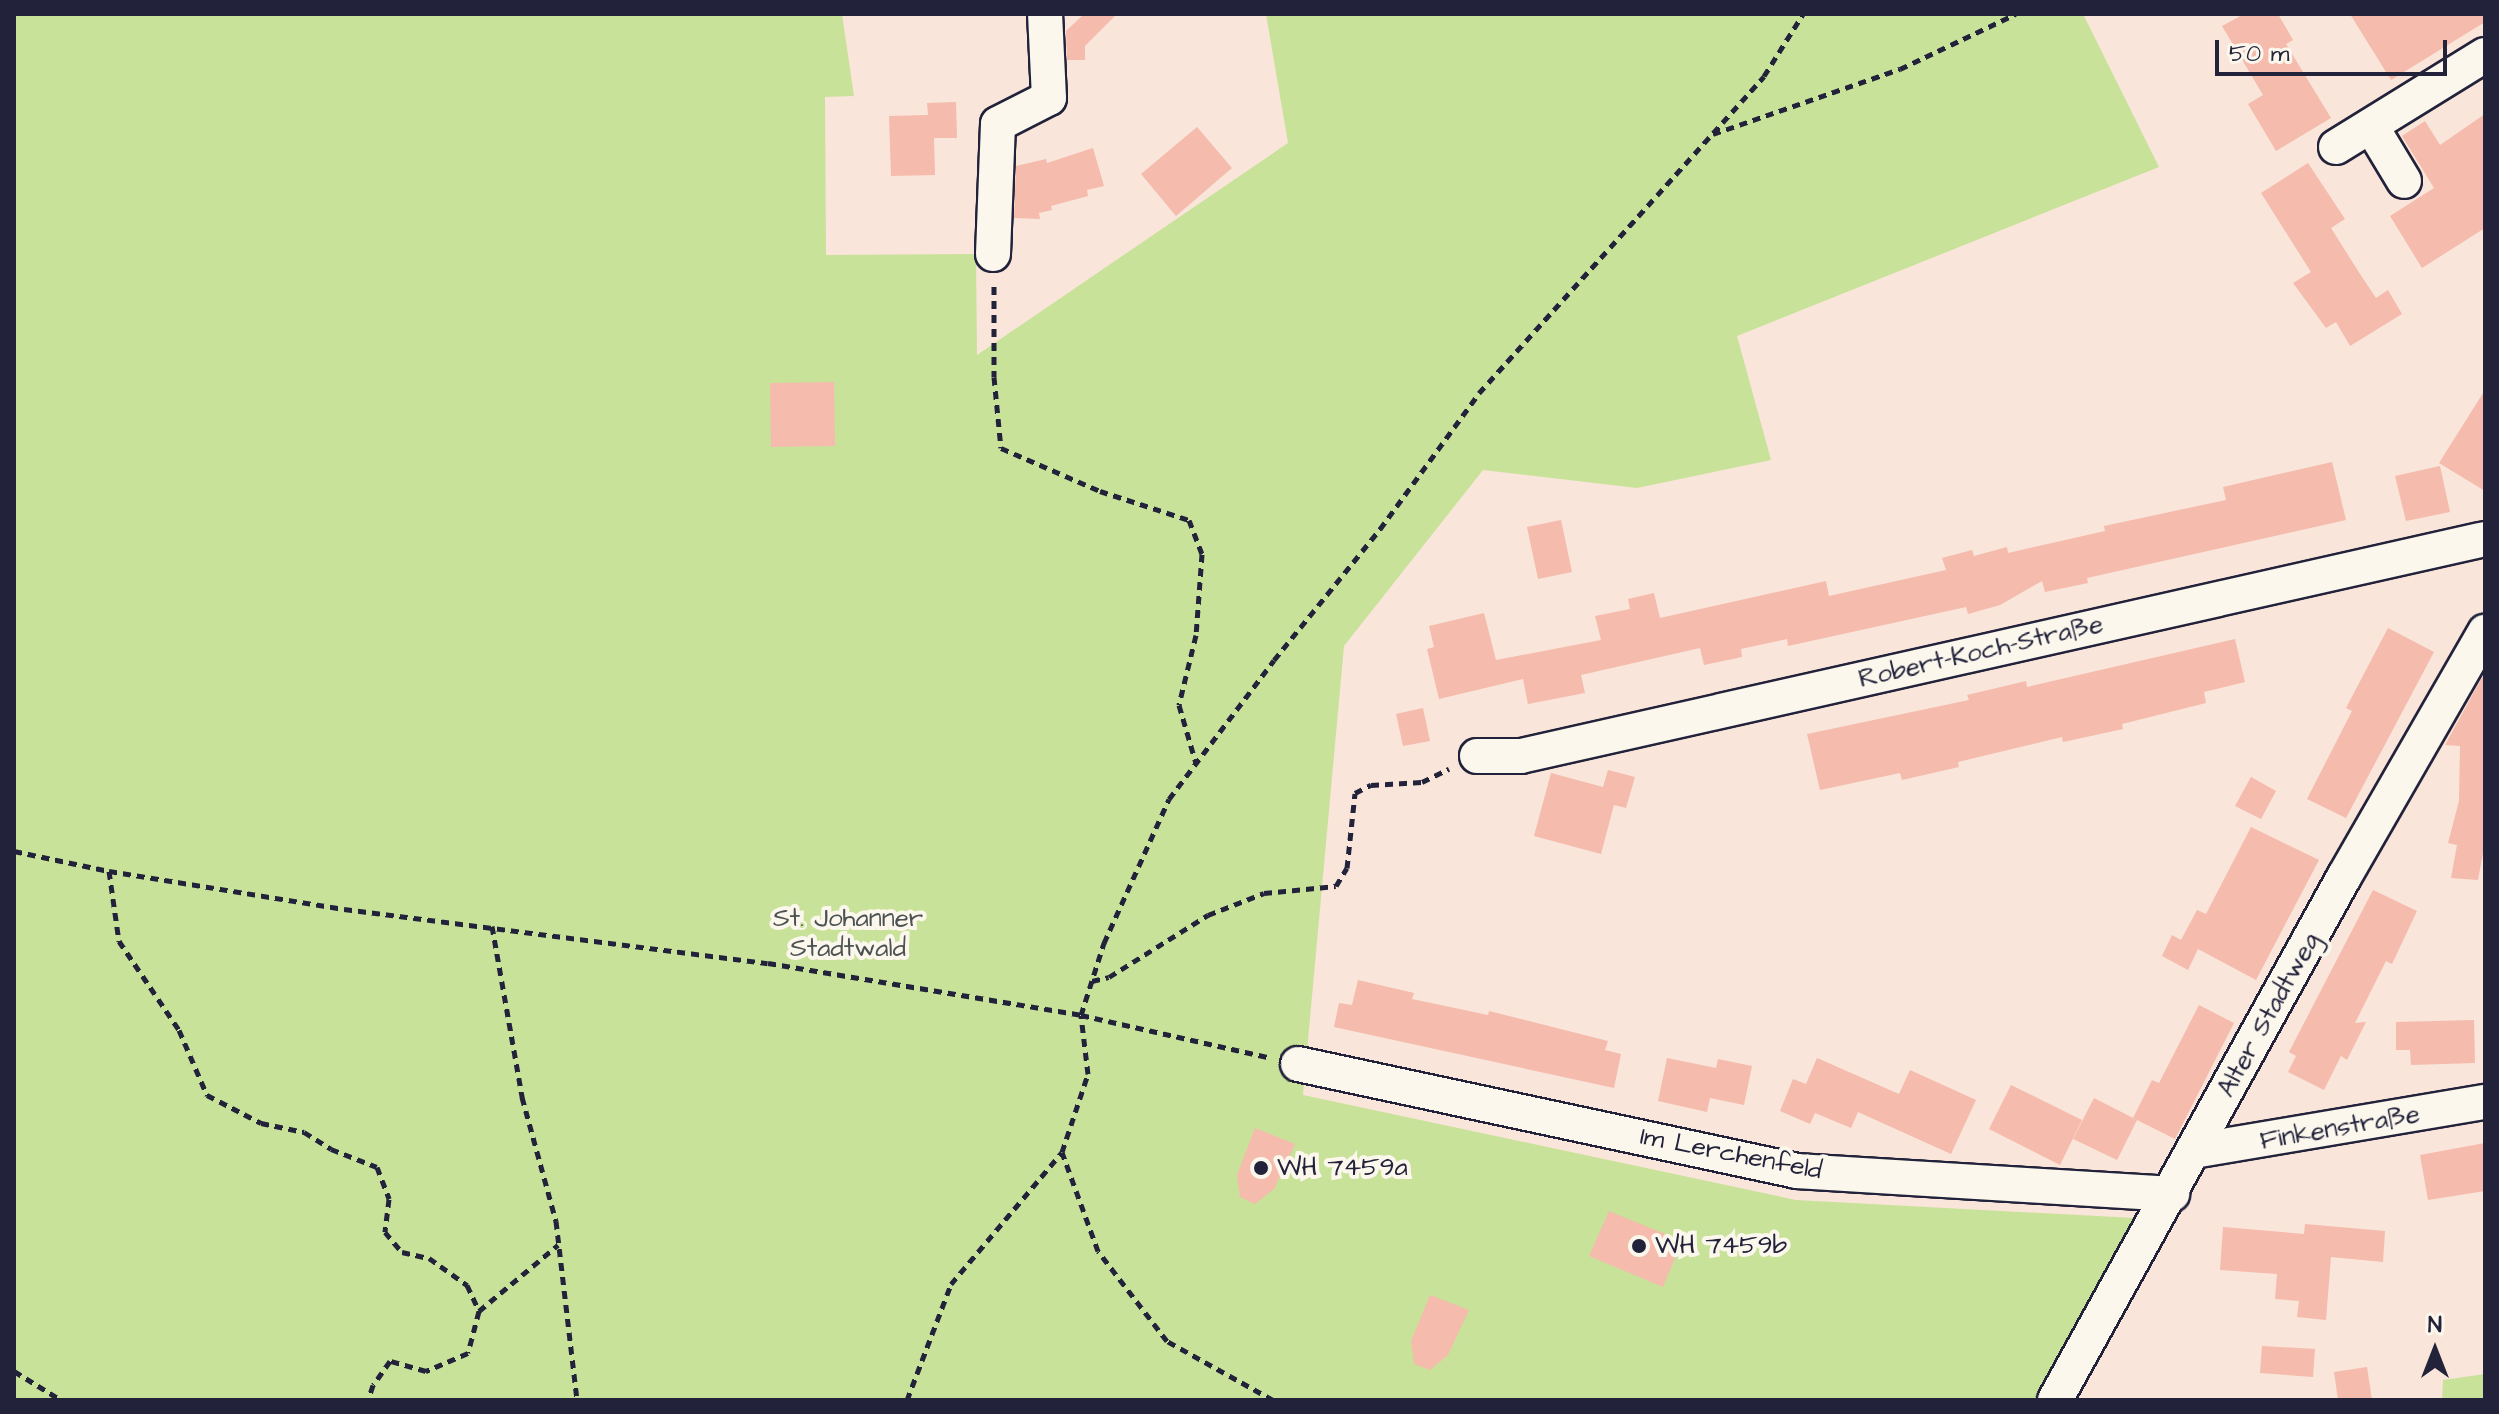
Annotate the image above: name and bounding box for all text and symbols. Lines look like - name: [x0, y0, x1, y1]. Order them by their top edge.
- scale bar: [2219, 24, 2451, 74]
- text: 50 m: [2229, 37, 2289, 71]
- street label: Robert-Koch-Straße: [1856, 609, 2106, 695]
- park label: St. Johanner Stadtwald: [773, 903, 923, 964]
- street label: Alter Stadtweg: [2211, 927, 2327, 1103]
- street label: Finkenstraße: [2258, 1099, 2422, 1157]
- street label: Im Lerchenfeld: [1638, 1121, 1824, 1187]
- place label: WH 7459a: [1277, 1152, 1408, 1184]
- marker: WH 7459a: [1252, 1159, 1270, 1177]
- place label: WH 7459b: [1655, 1230, 1787, 1262]
- marker: WH 7459b: [1630, 1237, 1648, 1255]
- north arrow: [2395, 1310, 2475, 1390]
- text: N: [2428, 1310, 2442, 1341]

